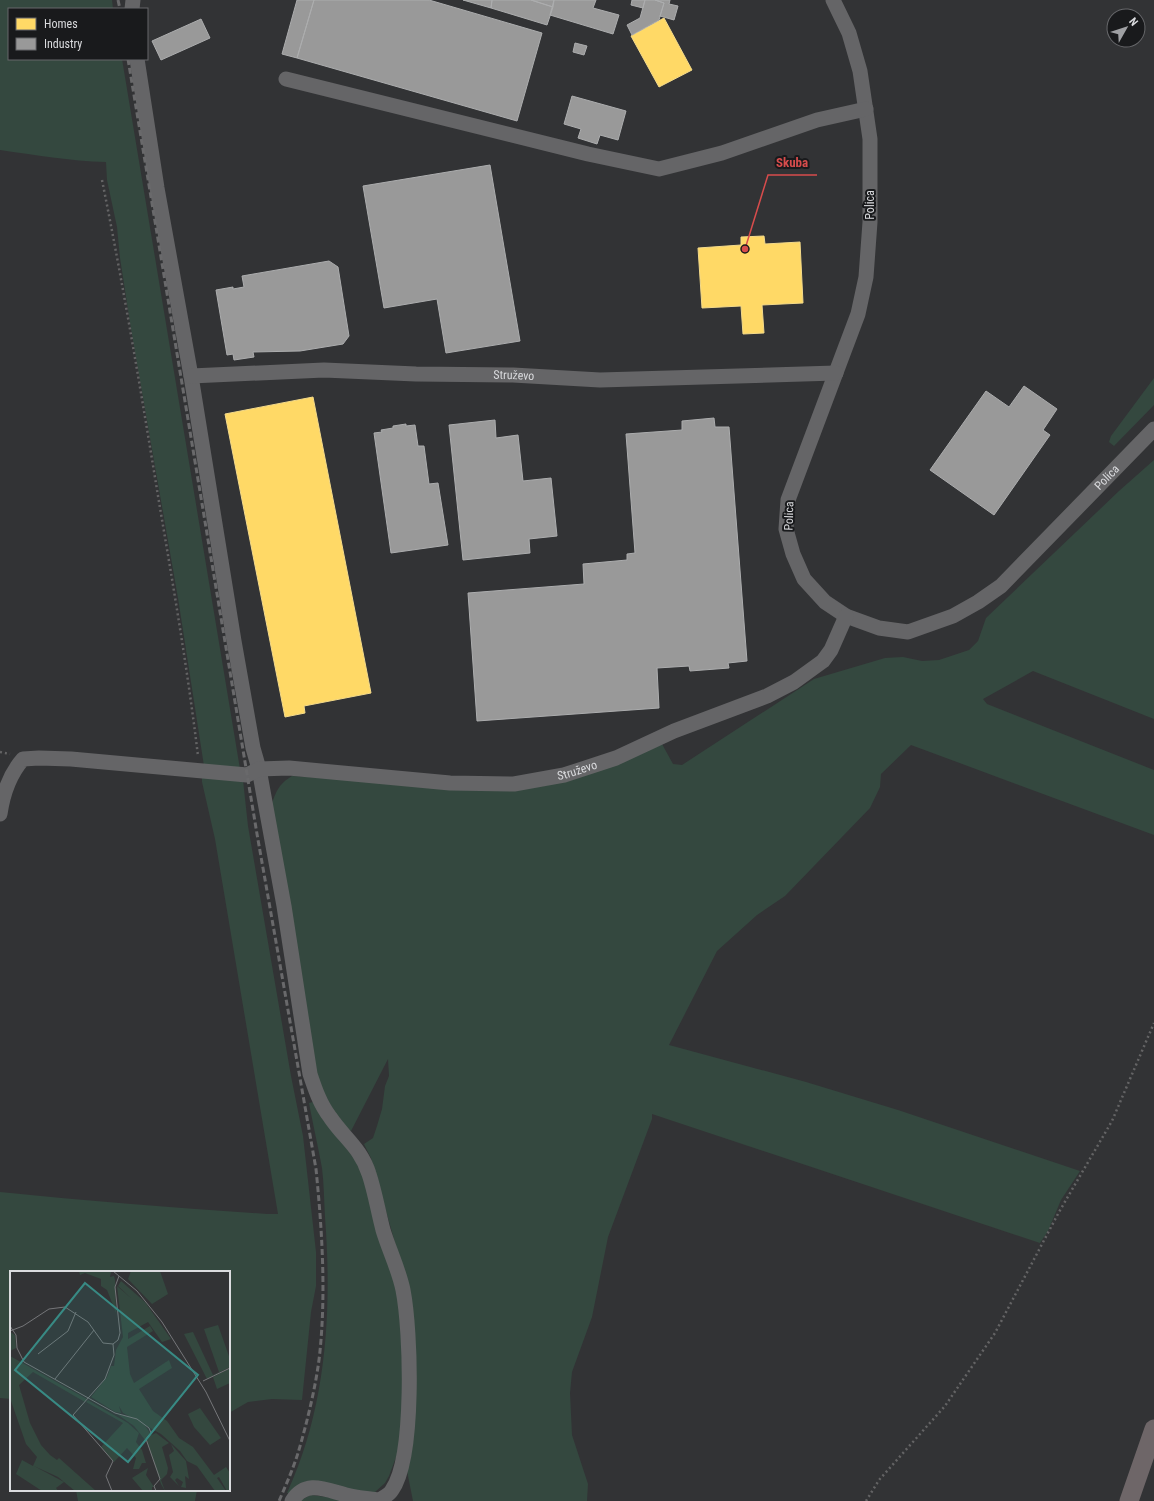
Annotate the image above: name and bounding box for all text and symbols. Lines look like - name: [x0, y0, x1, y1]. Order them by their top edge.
- legend: [8, 8, 148, 60]
- north arrow: [1106, 8, 1146, 48]
- text: N: [1126, 15, 1141, 29]
- text: Homes: [44, 17, 78, 31]
- text: Industry: [44, 37, 82, 51]
- callout: Skuba: [768, 150, 817, 175]
- text: Skuba: [776, 155, 808, 170]
- street label: Polica: [863, 190, 877, 220]
- street label: Struževo: [493, 368, 535, 383]
- street label: Polica: [1092, 462, 1122, 493]
- street label: Polica: [781, 501, 797, 531]
- street label: Struževo: [556, 758, 599, 783]
- inset map: [10, 1271, 230, 1491]

